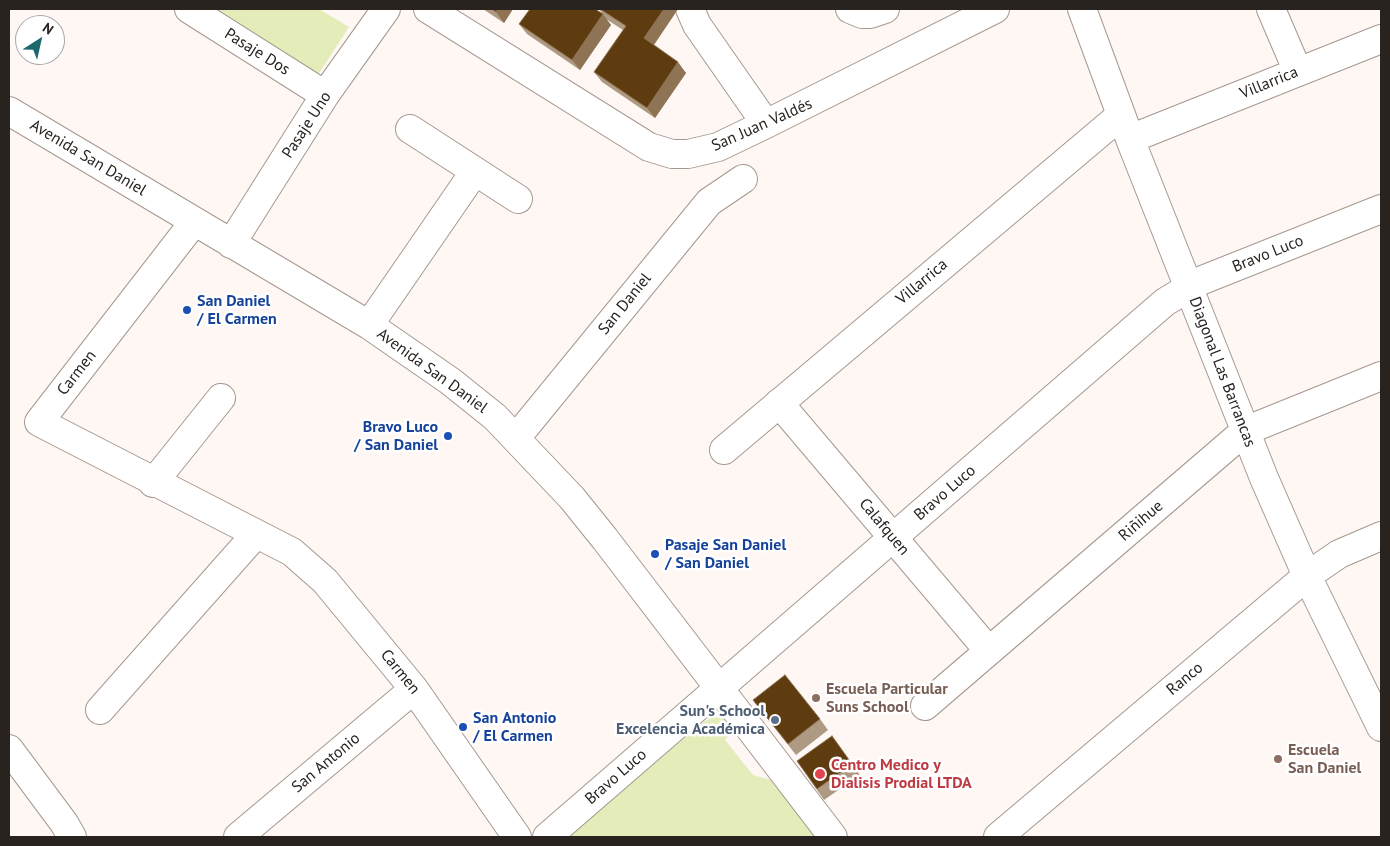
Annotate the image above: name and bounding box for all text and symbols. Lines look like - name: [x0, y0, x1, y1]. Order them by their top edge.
- north arrow: [15, 15, 65, 65]
- text: N: [39, 19, 57, 39]
- street label: Pasaje Dos: [221, 24, 293, 80]
- street label: Villarrica: [1237, 63, 1301, 103]
- street label: Pasaje Uno: [278, 88, 336, 162]
- street label: San Juan Valdés: [709, 94, 815, 156]
- street label: Avenida San Daniel: [26, 116, 150, 200]
- street label: Bravo Luco: [1230, 231, 1306, 277]
- street label: Villarrica: [892, 255, 952, 309]
- street label: San Daniel: [594, 269, 656, 339]
- place label: San Daniel / El Carmen: [197, 291, 277, 329]
- street label: Diagonal Las Barrancas: [1185, 294, 1259, 450]
- marker: San Daniel / El Carmen: [181, 304, 193, 316]
- street label: Avenida San Daniel: [373, 324, 491, 418]
- street label: Carmen: [53, 347, 101, 399]
- place label: Bravo Luco / San Daniel: [354, 417, 438, 455]
- marker: Bravo Luco / San Daniel: [442, 430, 454, 442]
- street label: Bravo Luco: [910, 461, 980, 525]
- street label: Calafquen: [855, 495, 913, 559]
- street label: Riñihue: [1115, 497, 1167, 545]
- place label: Pasaje San Daniel / San Daniel: [665, 535, 786, 573]
- marker: Pasaje San Daniel / San Daniel: [649, 548, 661, 560]
- street label: Carmen: [376, 646, 424, 698]
- street label: Ranco: [1163, 658, 1207, 700]
- place label: Escuela Particular Suns School: [826, 679, 948, 717]
- marker: Escuela Particular Suns School: [810, 692, 822, 704]
- place label: Sun's School Excelencia Académica: [616, 701, 765, 739]
- place label: San Antonio / El Carmen: [473, 708, 556, 746]
- marker: Sun's School Excelencia Académica: [769, 714, 781, 726]
- marker: San Antonio / El Carmen: [457, 721, 469, 733]
- street label: San Antonio: [288, 729, 364, 797]
- place label: Escuela San Daniel: [1288, 740, 1361, 778]
- street label: Bravo Luco: [581, 745, 651, 809]
- marker: Escuela San Daniel: [1272, 753, 1284, 765]
- place label: Centro Medico y Dialisis Prodial LTDA: [831, 755, 972, 793]
- marker: Centro Medico y Dialisis Prodial LTDA: [813, 767, 827, 781]

